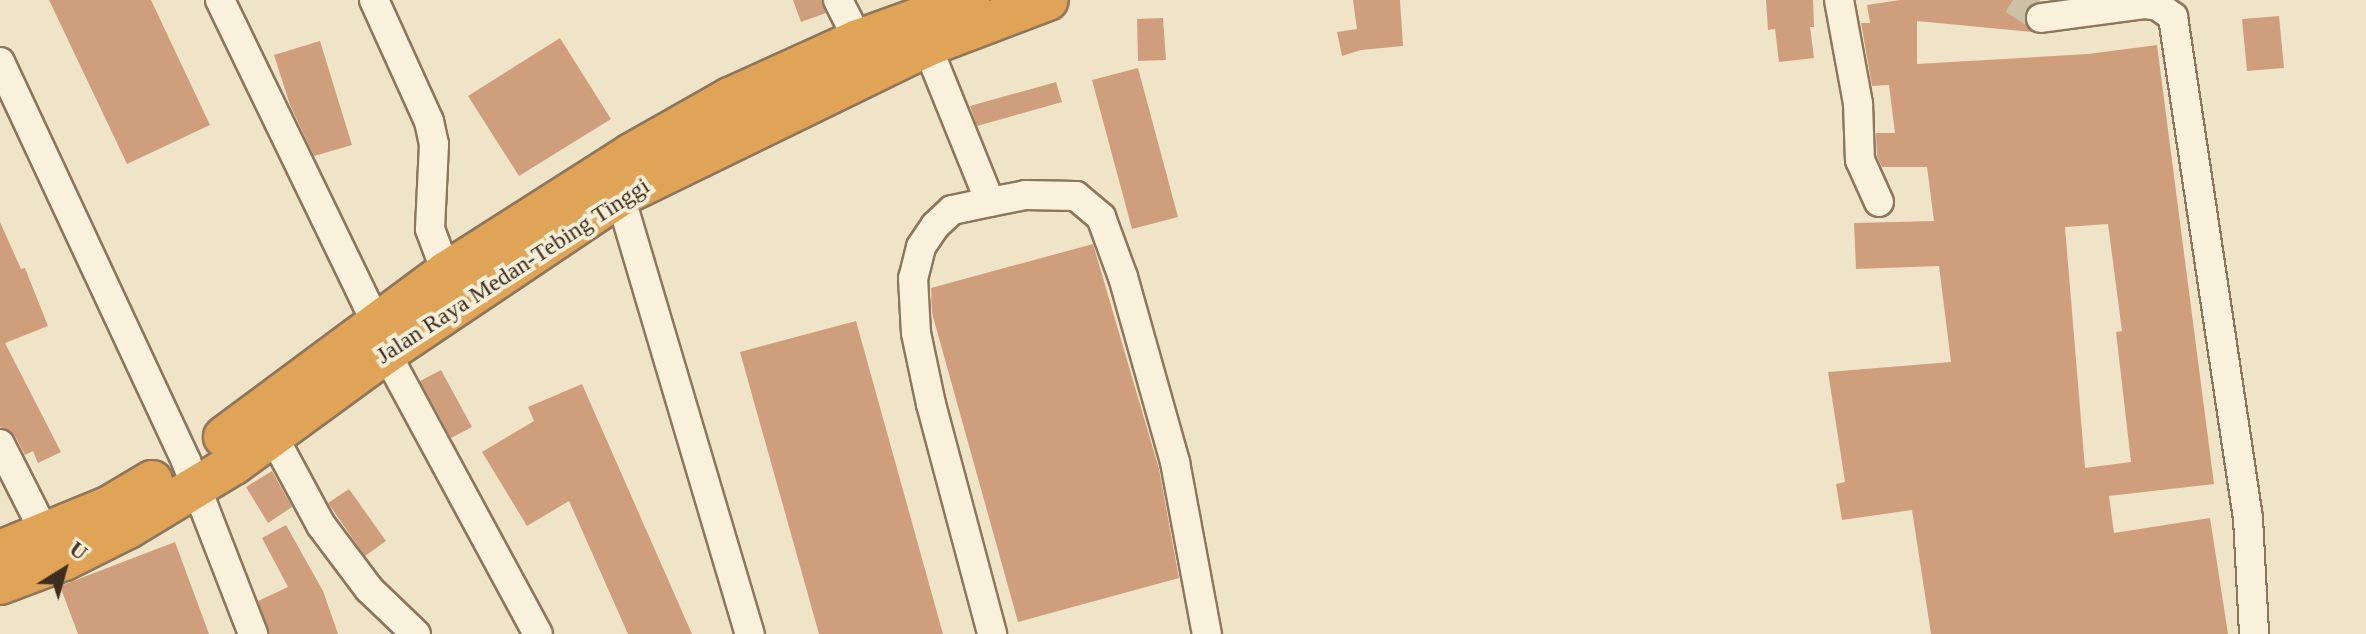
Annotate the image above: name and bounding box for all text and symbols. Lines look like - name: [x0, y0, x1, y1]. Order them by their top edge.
- street label: Jalan Raya Medan-Tebing Tinggi: [371, 172, 655, 370]
- north arrow: [24, 530, 104, 610]
- text: U: [65, 536, 93, 565]

